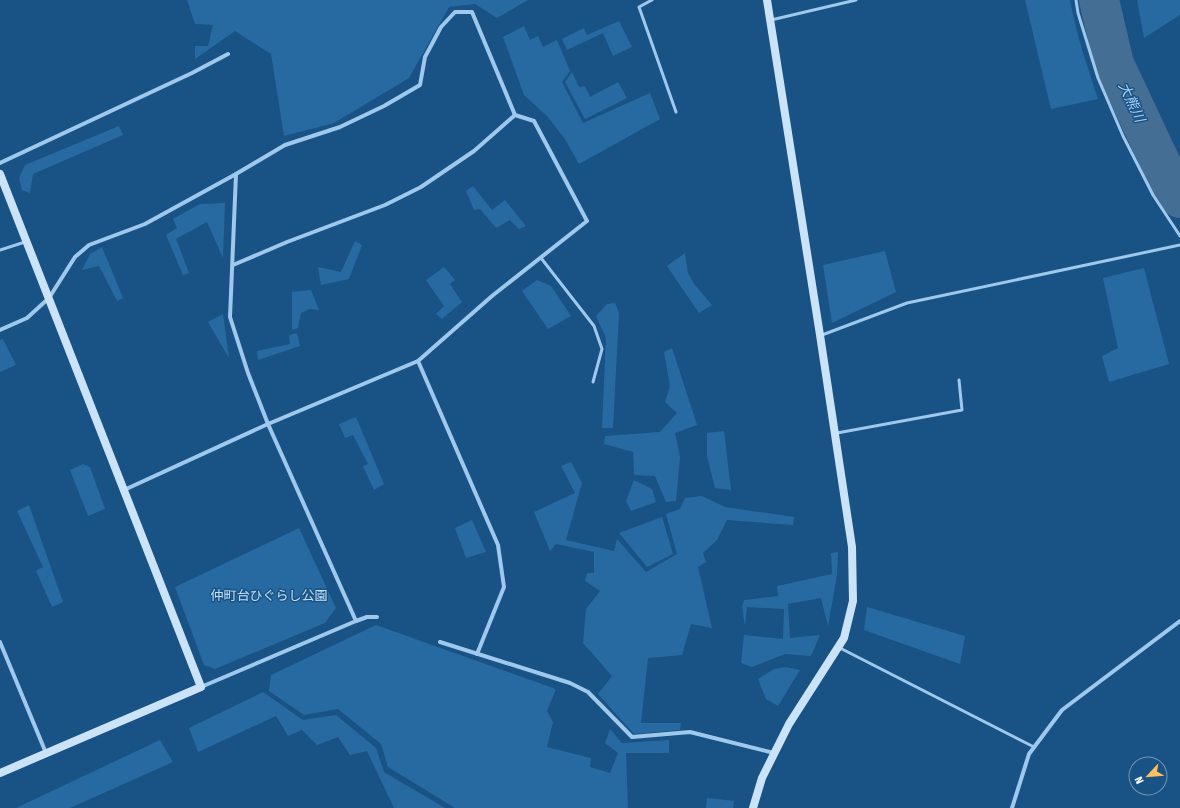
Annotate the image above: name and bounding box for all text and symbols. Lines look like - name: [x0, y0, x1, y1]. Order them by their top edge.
- water label: 大熊川: [1115, 80, 1149, 127]
- park label: 仲町台ひぐらし公園: [210, 588, 328, 603]
- north arrow: [1128, 756, 1168, 796]
- text: N: [1132, 774, 1147, 786]

